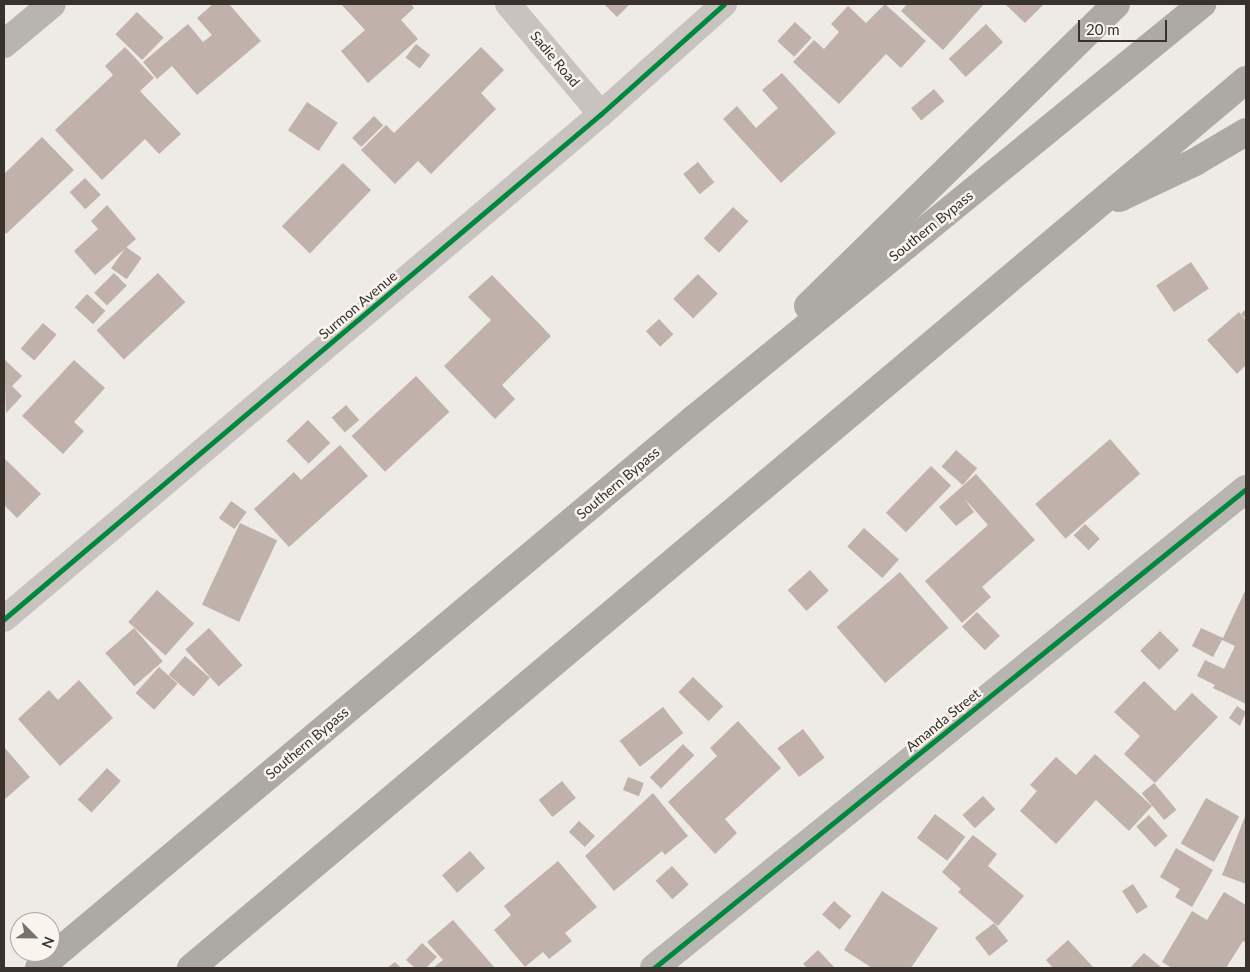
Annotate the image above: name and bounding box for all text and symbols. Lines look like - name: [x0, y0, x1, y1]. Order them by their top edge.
- scale bar: [1080, 10, 1169, 42]
- text: 20 m: [1086, 20, 1120, 38]
- street label: Sadie Road: [527, 28, 583, 90]
- street label: Southern Bypass: [886, 187, 976, 265]
- street label: Surmon Avenue: [315, 267, 401, 343]
- street label: Southern Bypass: [573, 443, 663, 523]
- street label: Amanda Street: [902, 685, 984, 755]
- street label: Southern Bypass: [262, 703, 352, 783]
- north arrow: [10, 912, 60, 962]
- text: N: [38, 934, 58, 951]

